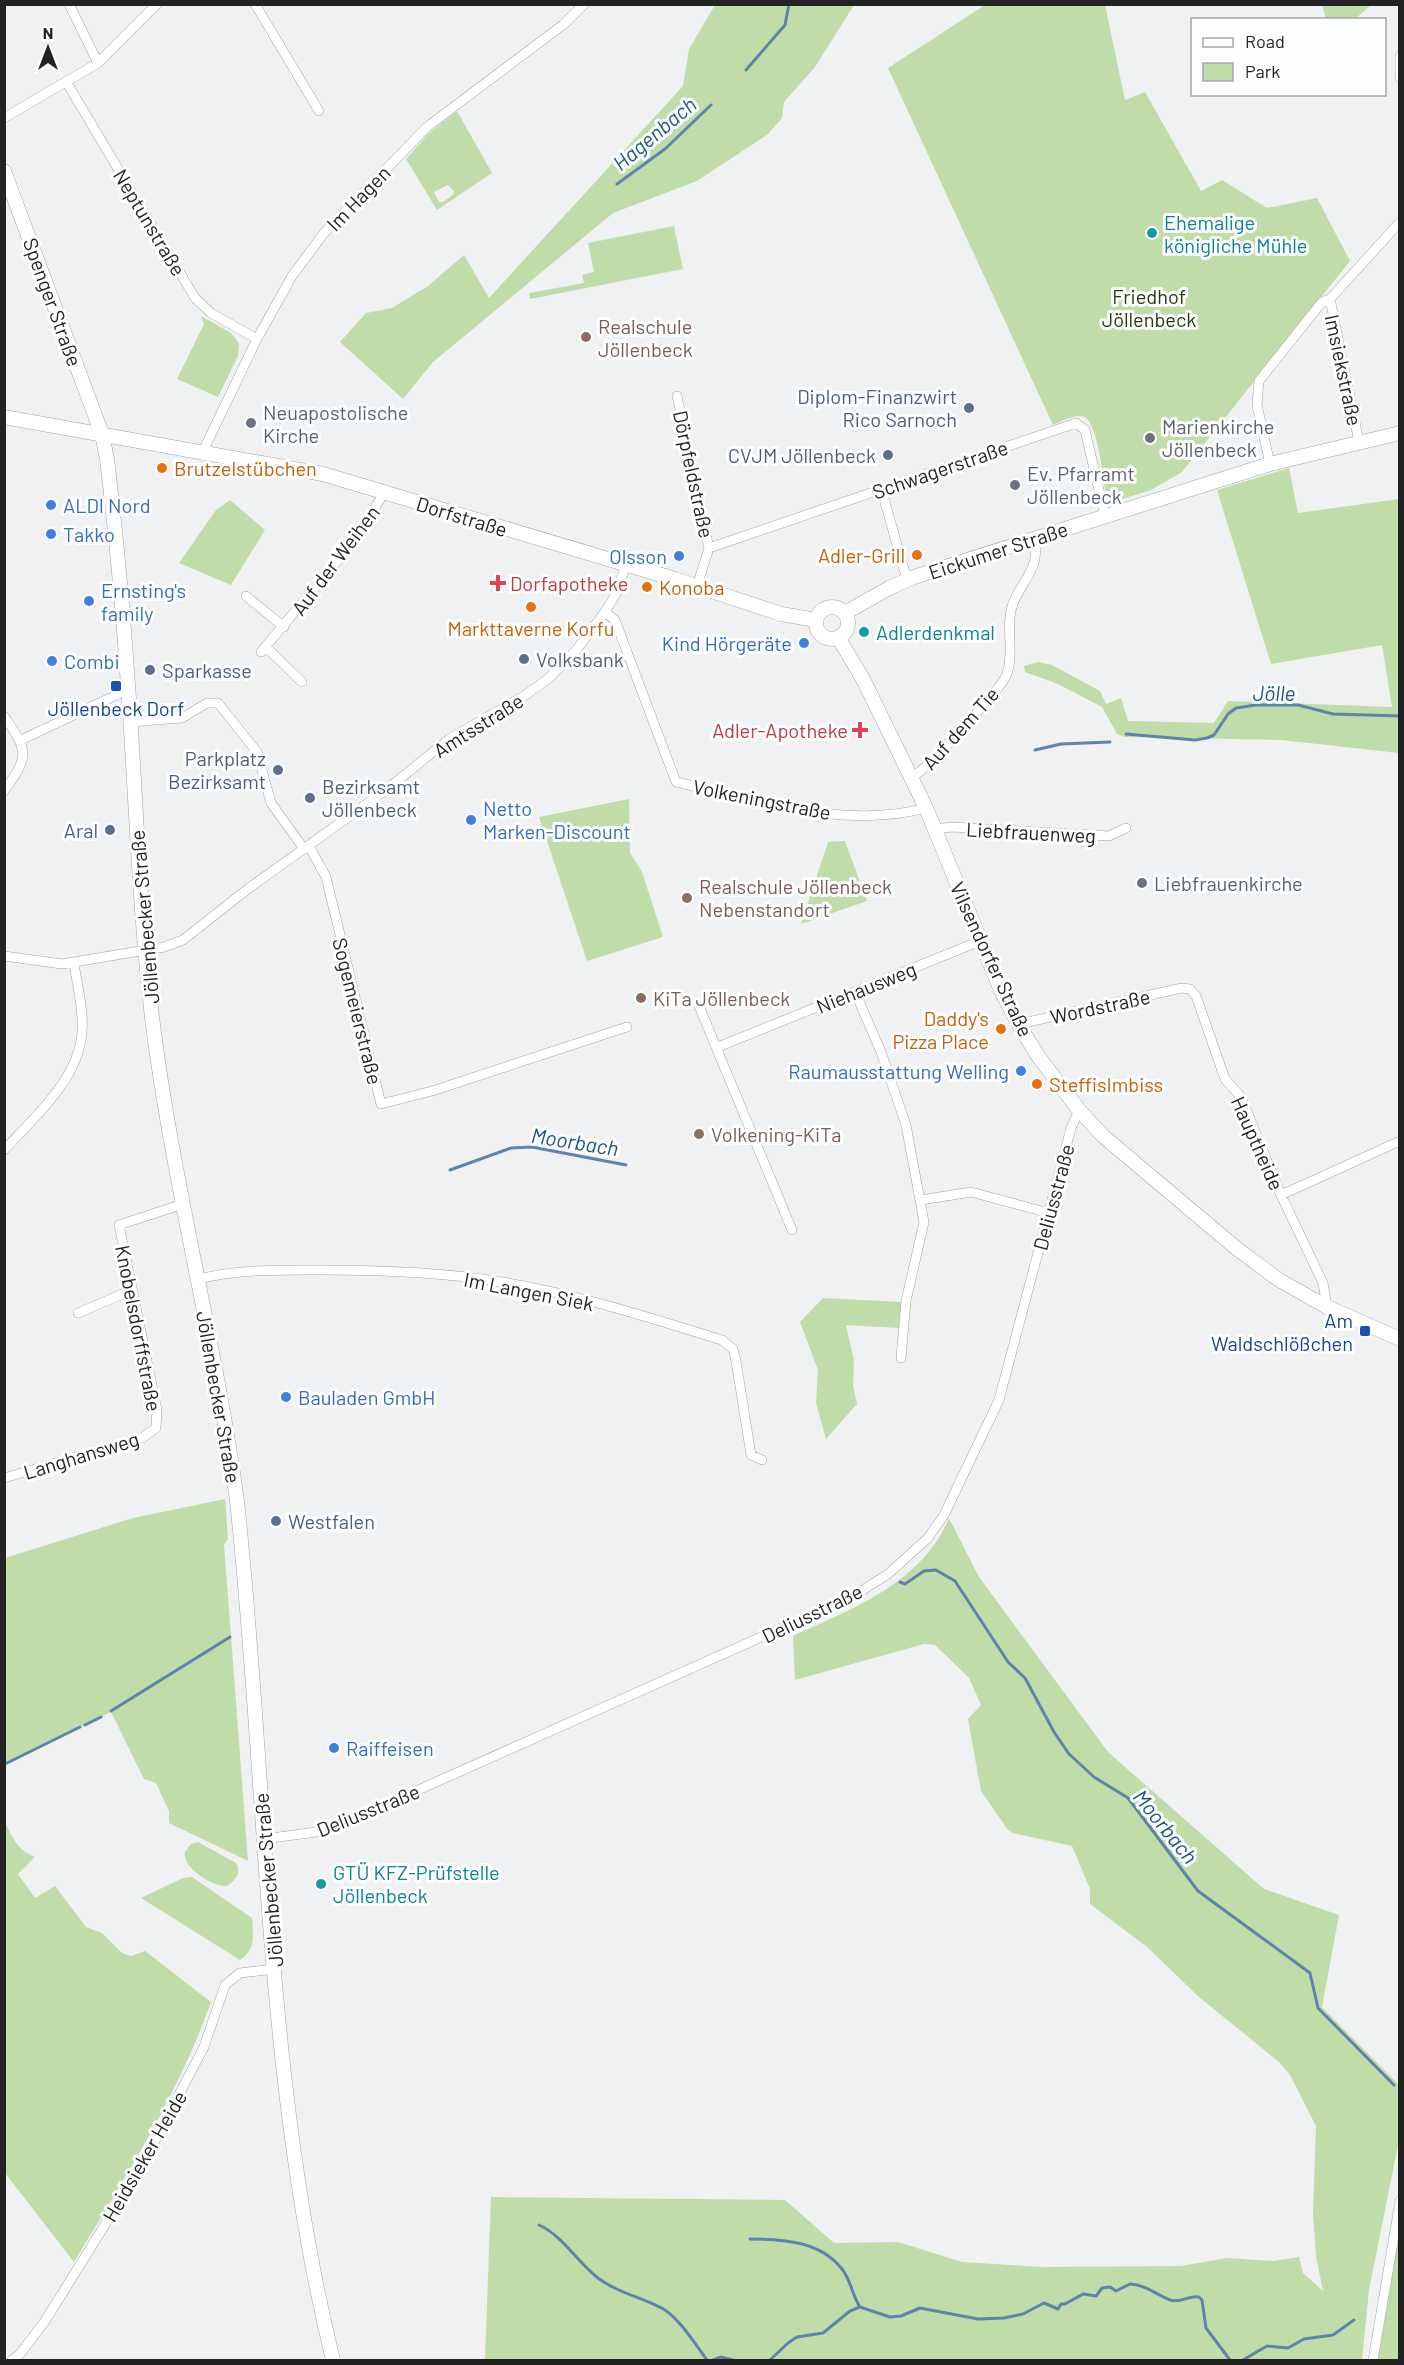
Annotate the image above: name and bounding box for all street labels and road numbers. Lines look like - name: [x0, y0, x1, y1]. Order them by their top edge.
- street label: Im Hagen: [321, 160, 395, 236]
- street label: Neptunstraße: [109, 164, 191, 280]
- street label: Spenger Straße: [19, 235, 87, 369]
- street label: Imsiekstraße: [1320, 312, 1368, 428]
- street label: Dörpfeldstraße: [669, 408, 719, 540]
- street label: Schwagerstraße: [869, 435, 1011, 503]
- street label: Dorfstraße: [414, 491, 510, 541]
- street label: Auf der Weihen: [286, 500, 384, 620]
- street label: Eickumer Straße: [925, 516, 1071, 584]
- street label: Auf dem Tie: [917, 682, 1003, 774]
- street label: Amtsstraße: [429, 688, 527, 762]
- street label: Volkeningstraße: [691, 774, 833, 824]
- street label: Liebfrauenweg: [965, 817, 1097, 847]
- street label: Jöllenbecker Straße: [124, 829, 164, 1005]
- street label: Vilsendorfer Straße: [946, 878, 1038, 1040]
- street label: Sogemeierstraße: [328, 935, 388, 1087]
- street label: Niehausweg: [813, 956, 919, 1018]
- street label: Wordstraße: [1048, 984, 1152, 1028]
- street label: Hauptheide: [1227, 1092, 1289, 1194]
- street label: Deliusstraße: [1027, 1141, 1079, 1253]
- street label: Knobelsdorffstraße: [111, 1243, 167, 1413]
- street label: Im Langen Siek: [462, 1267, 596, 1315]
- street label: Jöllenbecker Straße: [192, 1309, 246, 1485]
- street label: Langhansweg: [20, 1426, 142, 1484]
- street label: Deliusstraße: [758, 1578, 866, 1648]
- street label: Deliusstraße: [313, 1778, 423, 1842]
- street label: Jöllenbecker Straße: [248, 1792, 288, 1968]
- street label: Heidsieker Heide: [97, 2086, 191, 2226]

